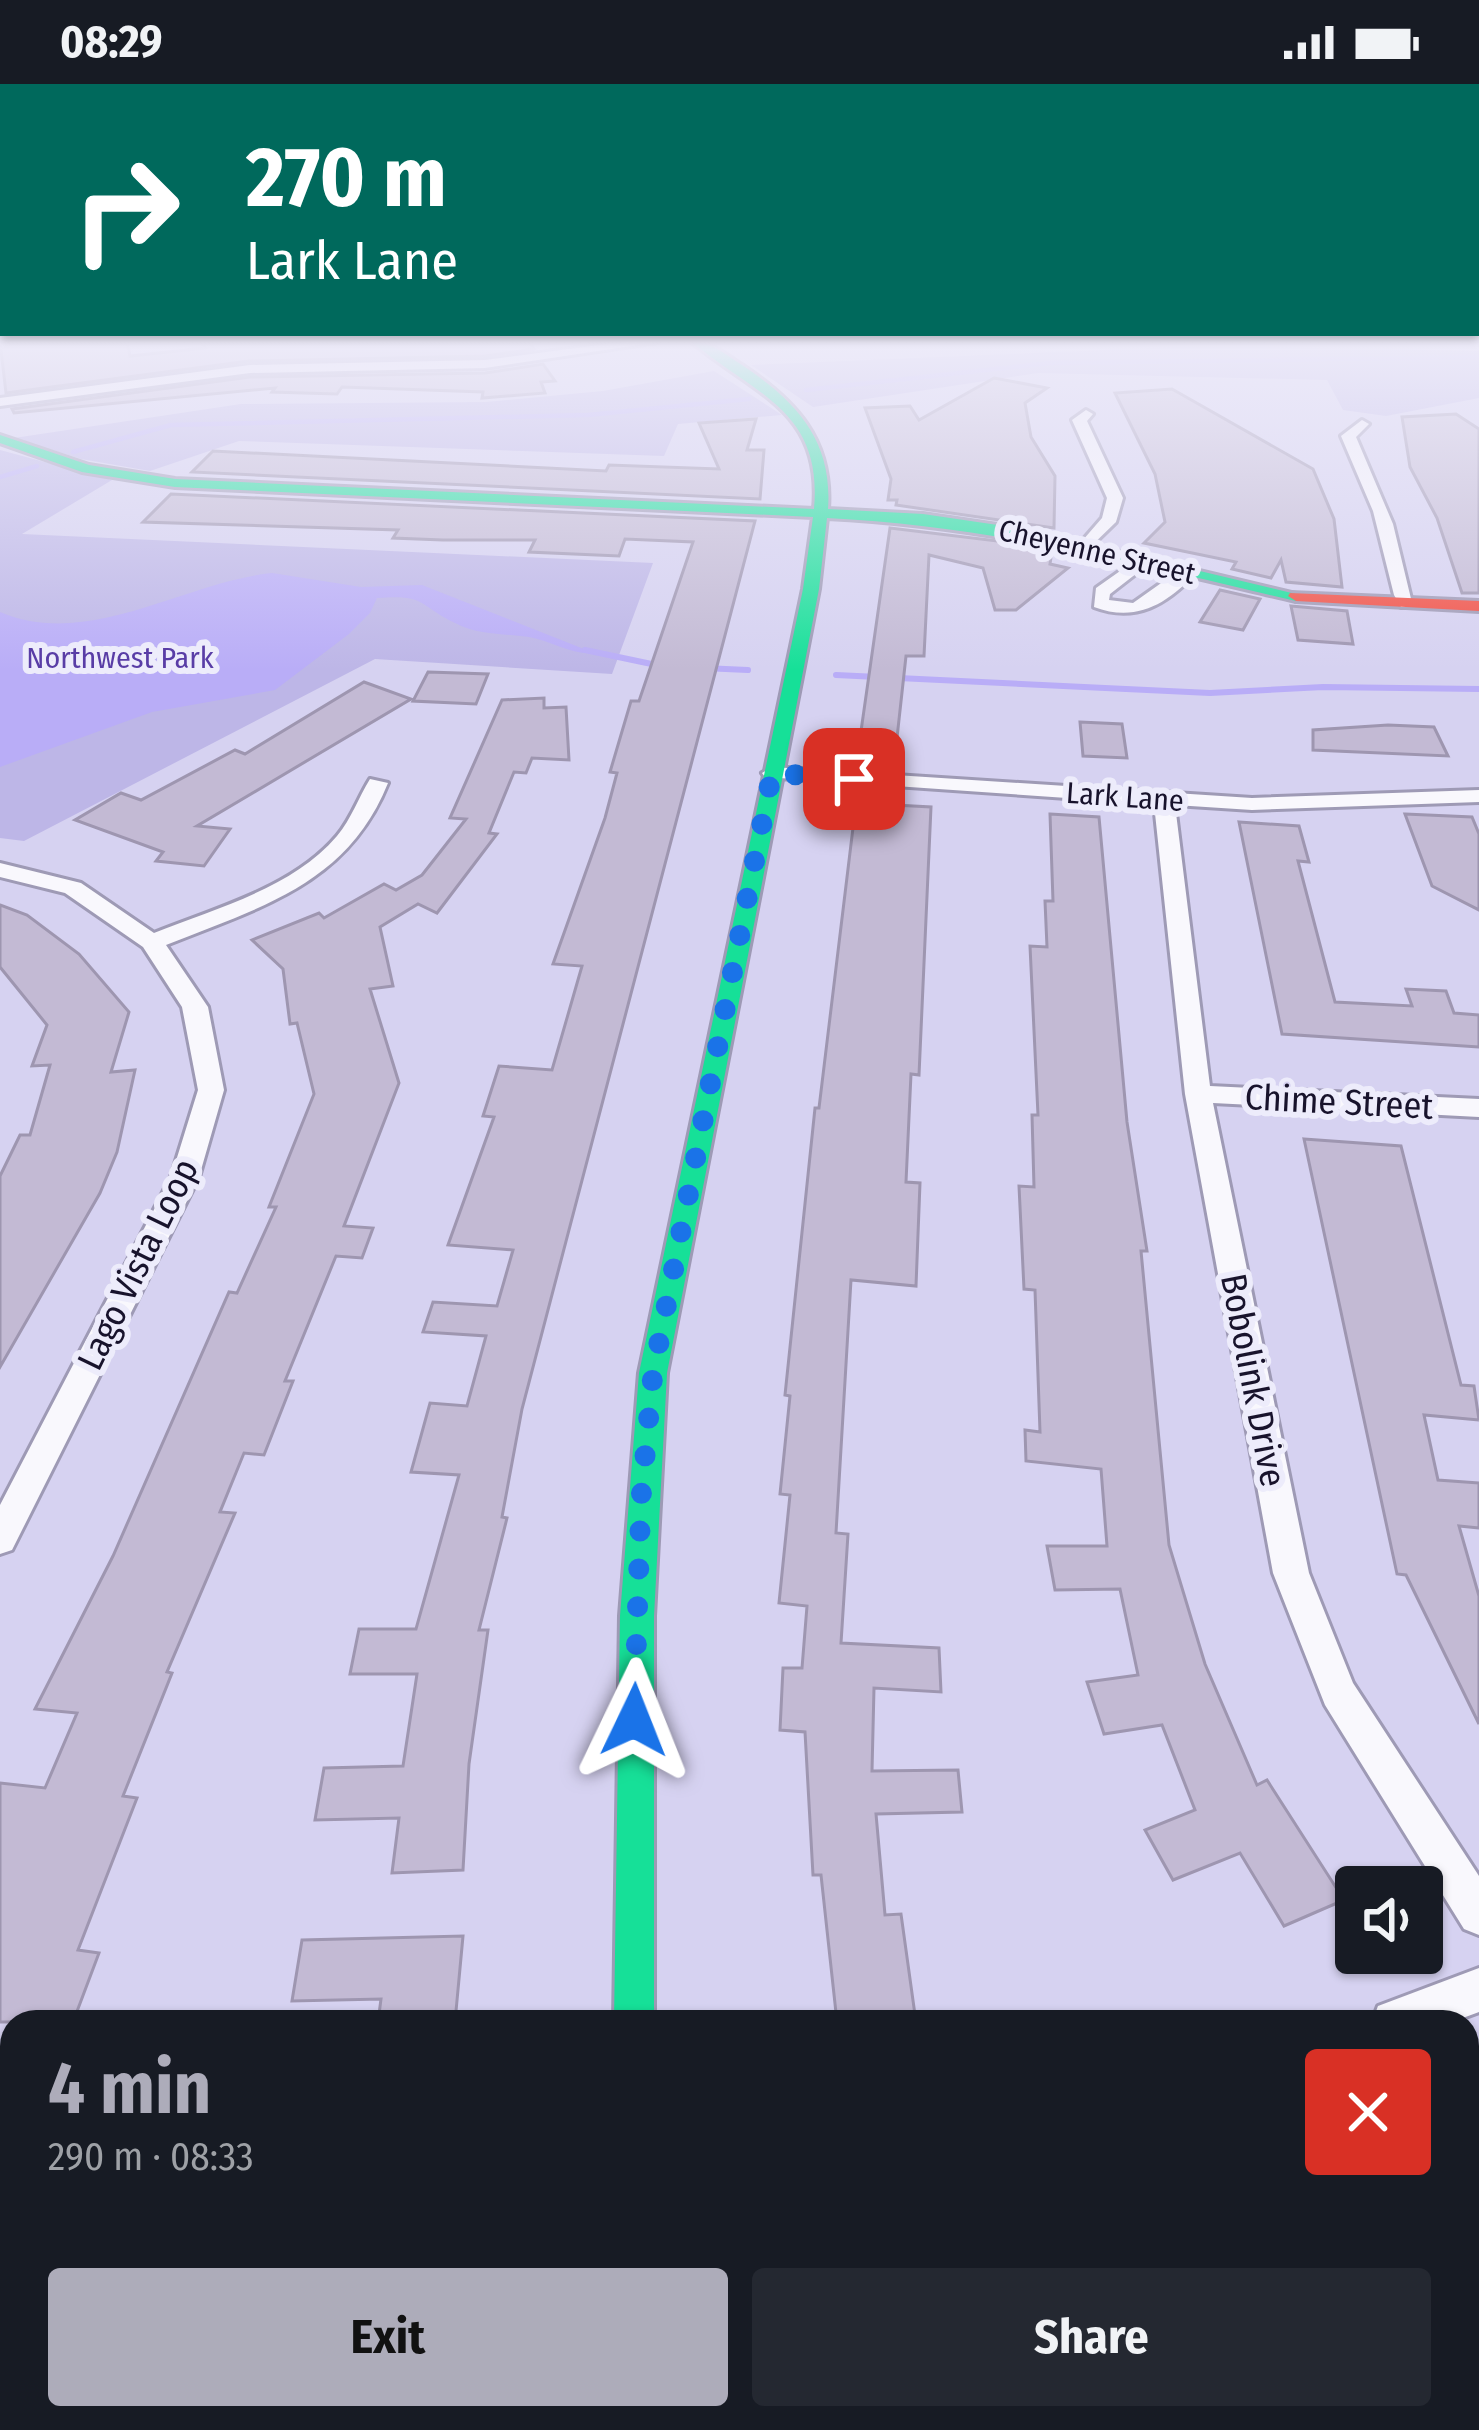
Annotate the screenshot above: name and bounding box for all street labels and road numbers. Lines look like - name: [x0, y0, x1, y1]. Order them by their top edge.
- street label: Cheyenne Street: [995, 512, 1199, 592]
- street label: Lark Lane: [1065, 775, 1185, 819]
- street label: Chime Street: [1244, 1075, 1434, 1129]
- street label: Lago Vista Loop: [68, 1152, 208, 1377]
- street label: Bobolink Drive: [1211, 1270, 1295, 1490]

